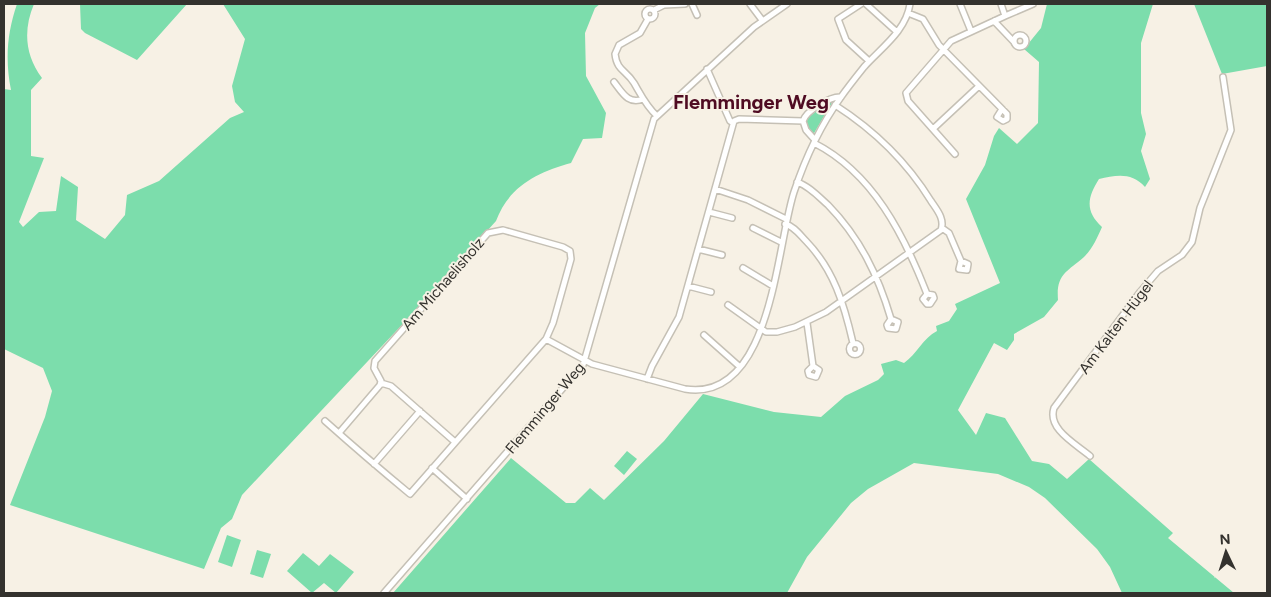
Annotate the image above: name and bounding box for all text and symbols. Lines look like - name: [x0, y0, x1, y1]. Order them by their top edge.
- district label: Flemminger Weg: [673, 90, 829, 114]
- street label: Am Michaelisholz: [398, 234, 488, 334]
- street label: Am Kalten Hügel: [1075, 277, 1157, 377]
- street label: Flemminger Weg: [502, 359, 588, 457]
- north arrow: [1201, 527, 1251, 577]
- text: N: [1219, 531, 1231, 548]

